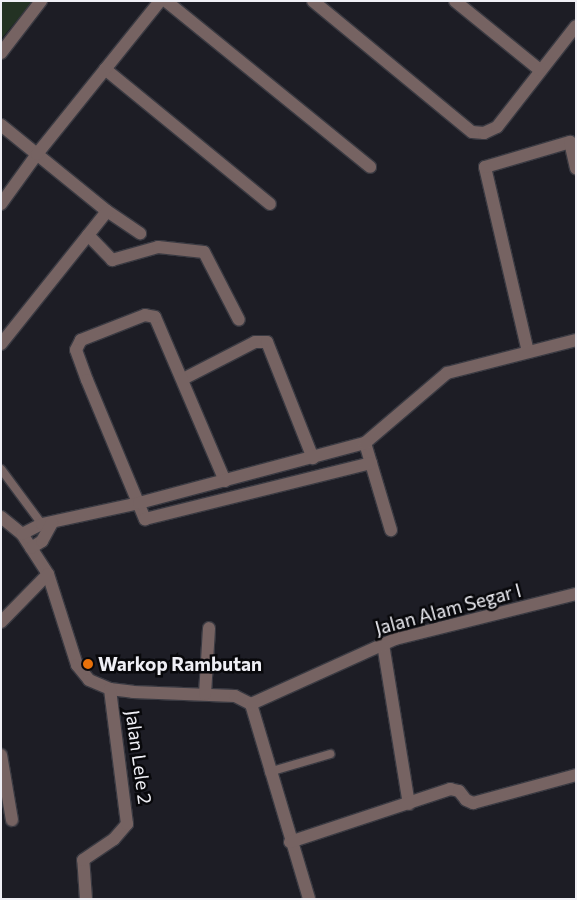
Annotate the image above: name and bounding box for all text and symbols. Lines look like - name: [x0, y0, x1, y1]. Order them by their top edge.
- street label: Jalan Alam Segar I: [372, 578, 524, 640]
- place label: Warkop Rambutan: [98, 653, 262, 675]
- marker: Warkop Rambutan: [82, 658, 94, 670]
- street label: Jalan Lele 2: [121, 709, 157, 805]

